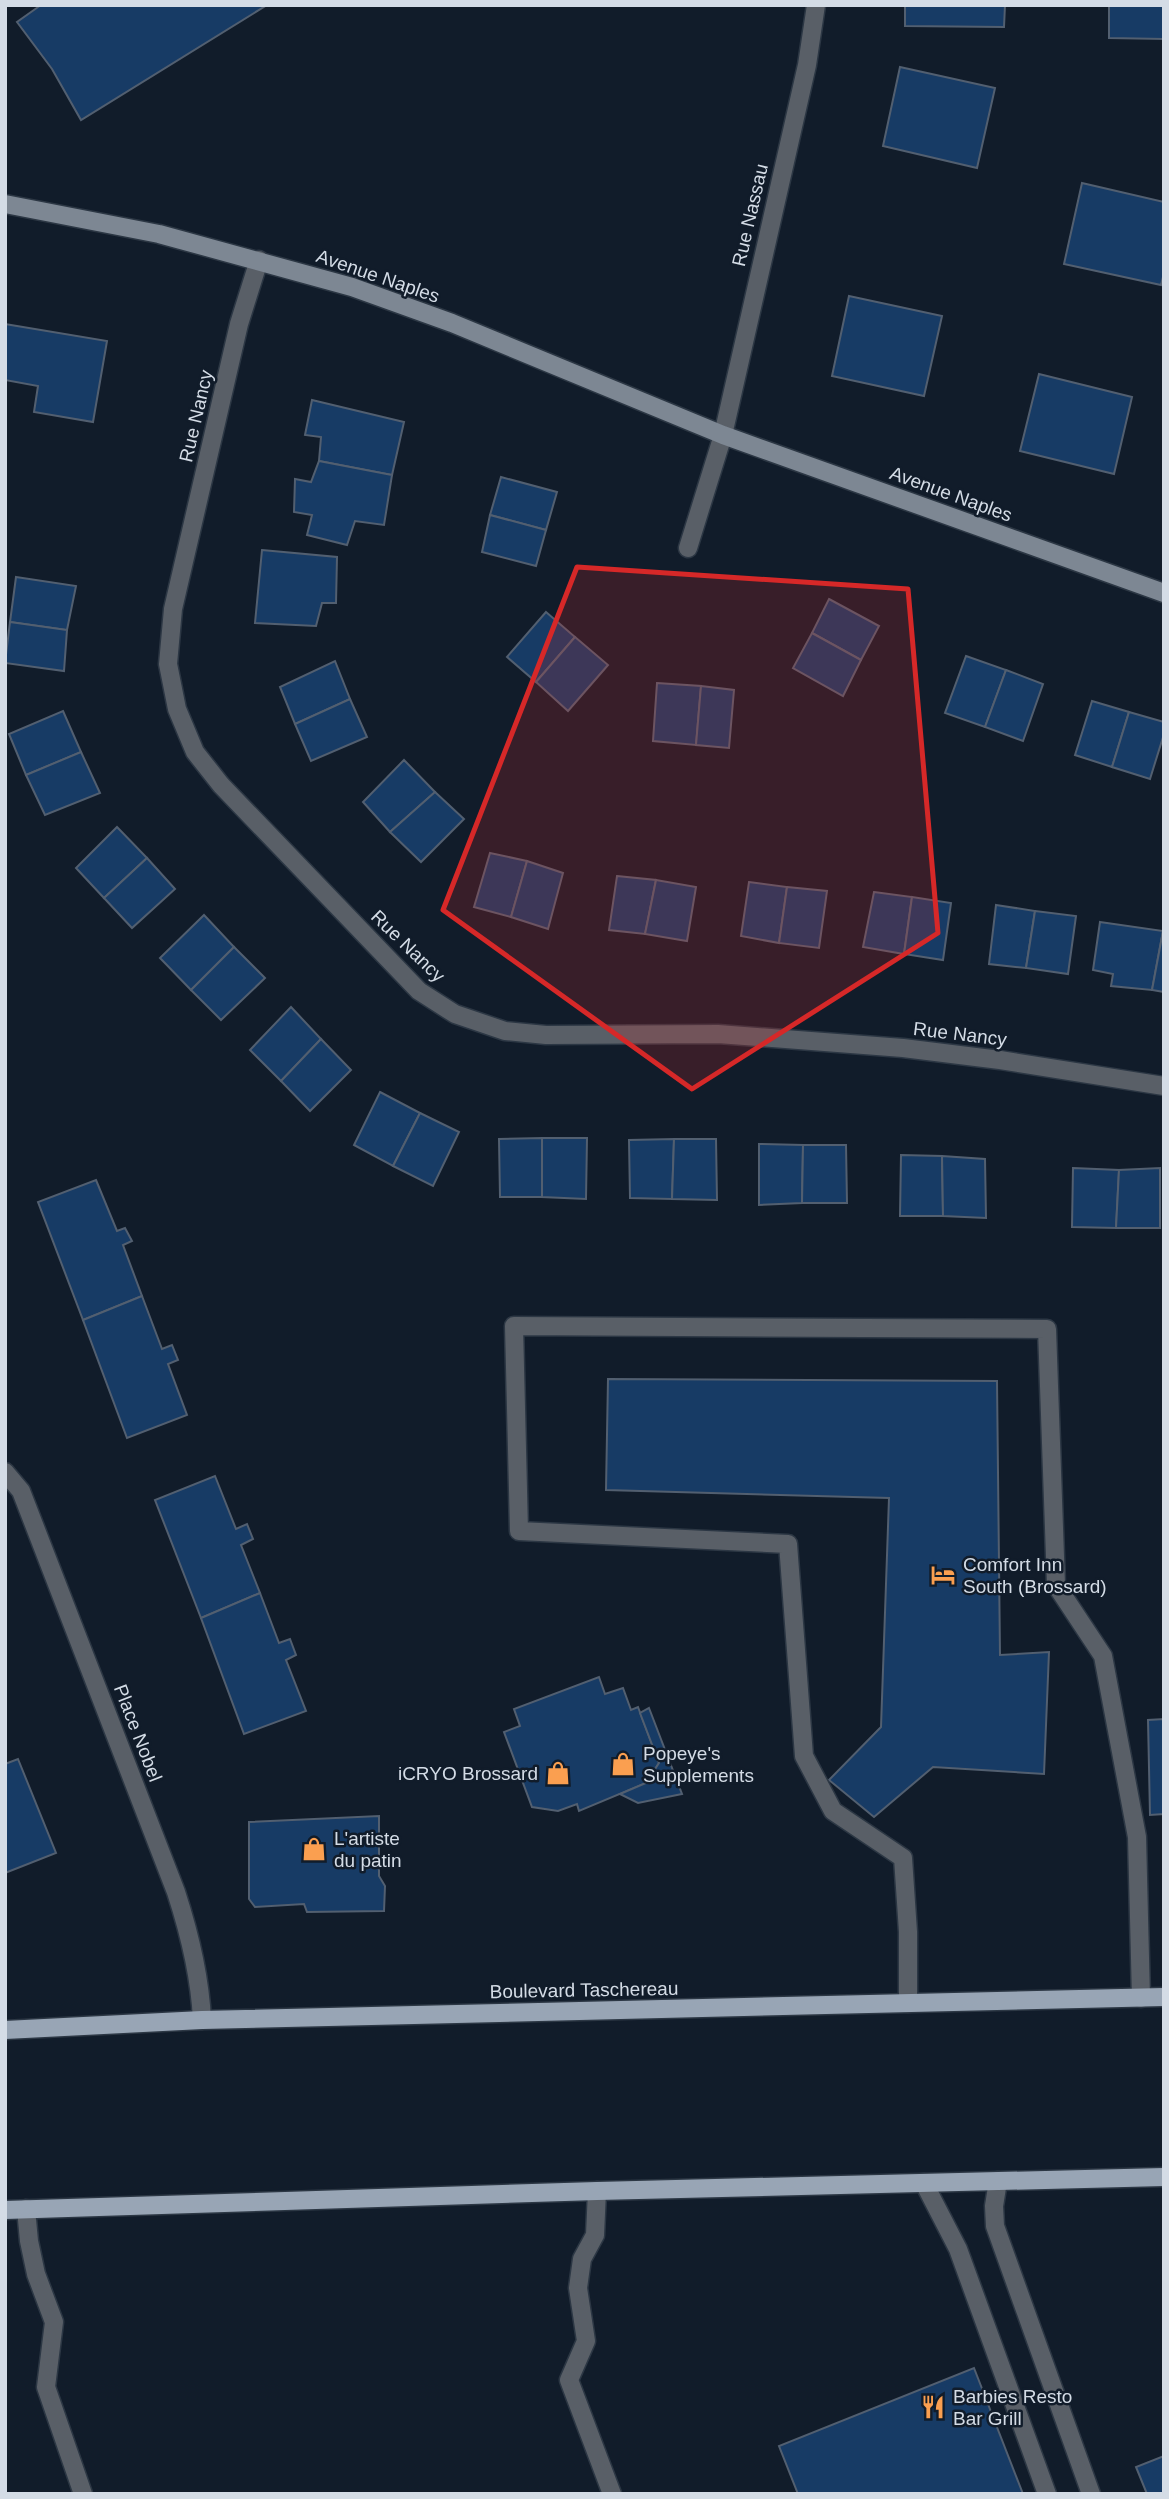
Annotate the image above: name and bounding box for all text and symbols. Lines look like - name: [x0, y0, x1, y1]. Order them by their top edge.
- street label: Rue Nassau: [728, 162, 772, 268]
- street label: Avenue Naples: [314, 245, 442, 307]
- street label: Rue Nancy: [175, 367, 217, 464]
- street label: Avenue Naples: [887, 462, 1015, 526]
- street label: Rue Nancy: [367, 906, 449, 987]
- street label: Rue Nancy: [912, 1018, 1008, 1050]
- place label: Comfort Inn South (Brossard): [963, 1554, 1107, 1597]
- hotel icon: Comfort Inn South (Brossard): [929, 1561, 957, 1589]
- street label: Place Nobel: [110, 1681, 166, 1785]
- place label: Popeye's Supplements: [643, 1743, 754, 1786]
- shop icon: Popeye's Supplements: [609, 1750, 637, 1778]
- shop icon: iCRYO Brossard: [544, 1759, 572, 1787]
- place label: iCRYO Brossard: [398, 1763, 538, 1784]
- place label: L'artiste du patin: [334, 1828, 402, 1871]
- shop icon: L'artiste du patin: [300, 1835, 328, 1863]
- street label: Boulevard Taschereau: [489, 1978, 679, 2002]
- place label: Barbies Resto Bar Grill: [953, 2386, 1072, 2429]
- restaurant icon: Barbies Resto Bar Grill: [919, 2393, 947, 2421]

